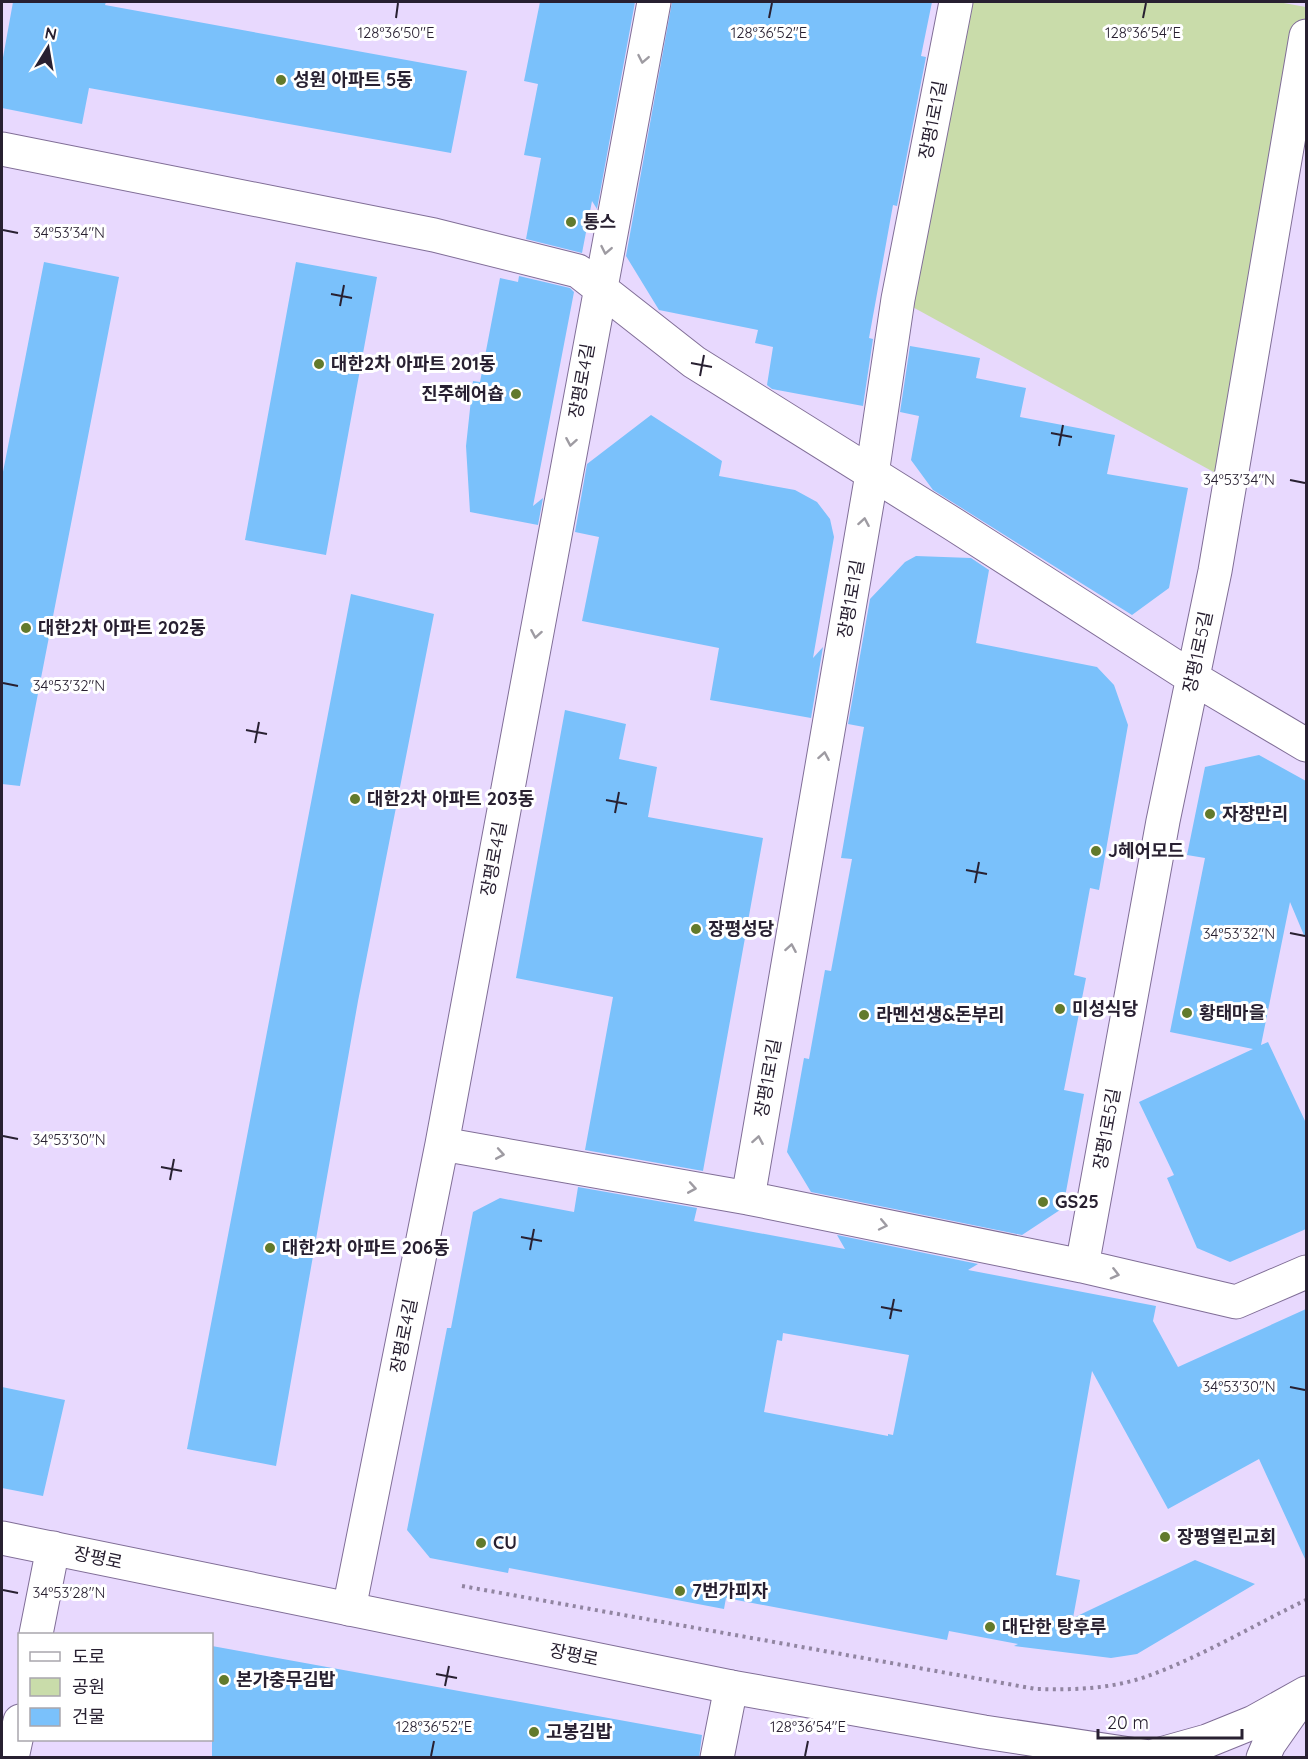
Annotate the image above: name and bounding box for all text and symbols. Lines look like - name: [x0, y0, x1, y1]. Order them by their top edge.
- north arrow: [18, 18, 78, 78]
- text: N: [43, 22, 59, 44]
- text: 128°36'50"E: [357, 23, 435, 42]
- text: 128°36'52"E: [731, 23, 807, 42]
- text: 128°36'54"E: [1105, 23, 1181, 42]
- one-way arrow: [637, 54, 650, 64]
- place label: 성원 아파트 5동: [293, 68, 413, 91]
- marker: 성원 아파트 5동: [274, 73, 288, 87]
- street label: 장평1로1길: [914, 79, 951, 161]
- place label: 통스: [583, 210, 616, 233]
- marker: 통스: [564, 215, 578, 229]
- text: 34°53'34"N: [33, 223, 105, 242]
- one-way arrow: [601, 246, 613, 255]
- street label: 장평로4길: [564, 342, 599, 420]
- place label: 대한2차 아파트 201동: [331, 352, 496, 375]
- marker: 대한2차 아파트 201동: [312, 357, 326, 371]
- place label: 진주헤어숍: [421, 382, 504, 405]
- marker: 진주헤어숍: [509, 387, 523, 401]
- one-way arrow: [565, 437, 578, 447]
- text: 34°53'34"N: [1203, 470, 1275, 489]
- one-way arrow: [857, 517, 870, 527]
- street label: 장평1로1길: [832, 558, 869, 640]
- street label: 장평1로5길: [1178, 609, 1217, 695]
- place label: 대한2차 아파트 202동: [38, 616, 206, 639]
- marker: 대한2차 아파트 202동: [19, 621, 33, 635]
- one-way arrow: [530, 629, 543, 639]
- text: 34°53'32"N: [33, 676, 105, 695]
- one-way arrow: [817, 751, 830, 761]
- place label: 대한2차 아파트 203동: [367, 787, 534, 810]
- marker: 대한2차 아파트 203동: [348, 792, 362, 806]
- place label: 자장만리: [1222, 802, 1288, 825]
- marker: 자장만리: [1203, 807, 1217, 821]
- street label: 장평로4길: [476, 820, 511, 898]
- place label: J헤어모드: [1108, 839, 1184, 862]
- marker: J헤어모드: [1089, 844, 1103, 858]
- place label: 장평성당: [708, 917, 774, 940]
- marker: 장평성당: [689, 922, 703, 936]
- text: 34°53'32"N: [1203, 924, 1275, 943]
- one-way arrow: [784, 943, 797, 953]
- place label: 미성식당: [1072, 997, 1138, 1020]
- place label: 황태마을: [1199, 1001, 1265, 1024]
- marker: 미성식당: [1053, 1002, 1067, 1016]
- place label: 라멘선생&돈부리: [876, 1003, 1005, 1026]
- marker: 황태마을: [1180, 1006, 1194, 1020]
- marker: 라멘선생&돈부리: [857, 1008, 871, 1022]
- street label: 장평1로1길: [749, 1037, 786, 1119]
- street label: 장평1로5길: [1088, 1086, 1125, 1172]
- text: 34°53'30"N: [32, 1130, 106, 1149]
- one-way arrow: [751, 1135, 764, 1145]
- one-way arrow: [495, 1147, 505, 1160]
- one-way arrow: [687, 1181, 697, 1194]
- place label: GS25: [1055, 1190, 1099, 1213]
- marker: GS25: [1036, 1195, 1050, 1209]
- one-way arrow: [878, 1218, 888, 1231]
- place label: 대한2차 아파트 206동: [282, 1236, 450, 1259]
- marker: 대한2차 아파트 206동: [263, 1241, 277, 1255]
- one-way arrow: [1110, 1266, 1120, 1279]
- street label: 장평로4길: [385, 1297, 422, 1375]
- text: 34°53'30"N: [1202, 1377, 1276, 1396]
- place label: 장평열린교회: [1177, 1525, 1276, 1548]
- marker: 장평열린교회: [1158, 1530, 1172, 1544]
- place label: CU: [493, 1531, 517, 1554]
- marker: CU: [474, 1536, 488, 1550]
- street label: 장평로: [71, 1541, 125, 1574]
- place label: 7번가피자: [692, 1579, 769, 1602]
- text: 34°53'28"N: [33, 1583, 105, 1602]
- marker: 7번가피자: [673, 1584, 687, 1598]
- place label: 대단한 탕후루: [1002, 1615, 1106, 1638]
- marker: 대단한 탕후루: [983, 1620, 997, 1634]
- legend: [18, 1633, 213, 1741]
- street label: 장평로: [547, 1638, 601, 1671]
- text: 도로: [72, 1645, 105, 1668]
- place label: 본가충무김밥: [236, 1668, 336, 1691]
- marker: 본가충무김밥: [217, 1673, 231, 1687]
- text: 공원: [72, 1675, 105, 1698]
- scale bar: [1098, 1702, 1242, 1740]
- text: 건물: [72, 1705, 105, 1728]
- text: 20 m: [1107, 1711, 1149, 1734]
- text: 128°36'52"E: [396, 1717, 472, 1736]
- text: 128°36'54"E: [770, 1717, 846, 1736]
- place label: 고봉김밥: [546, 1720, 613, 1743]
- marker: 고봉김밥: [527, 1725, 541, 1739]

